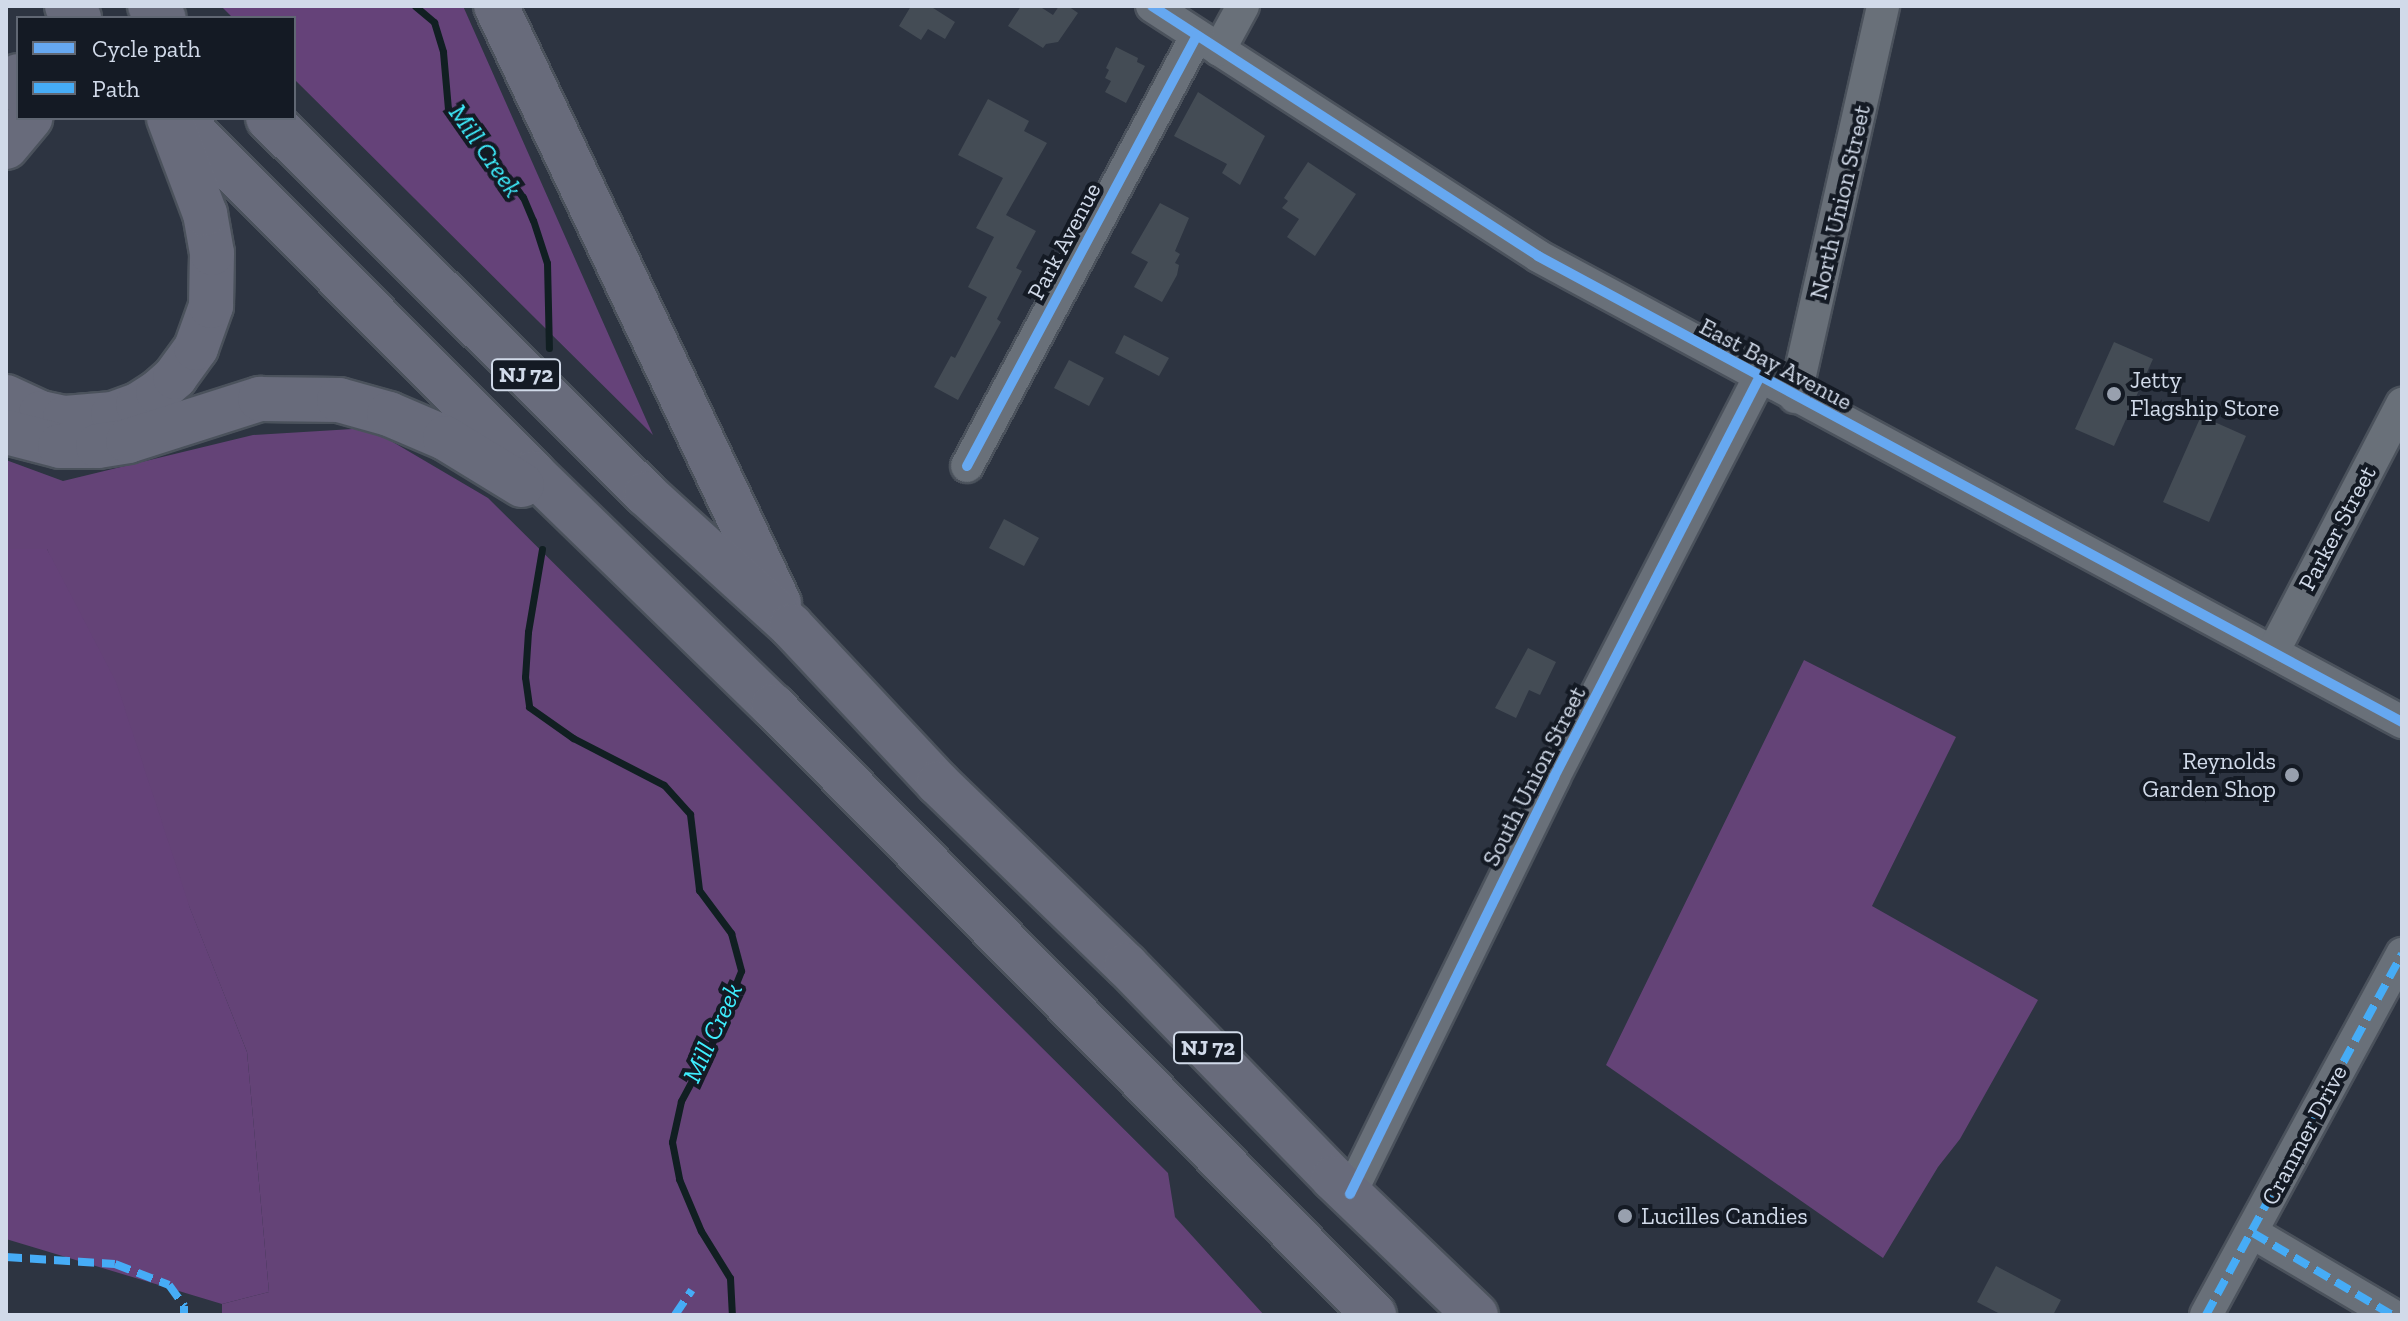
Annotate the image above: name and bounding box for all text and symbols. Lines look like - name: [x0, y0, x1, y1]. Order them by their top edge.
- legend: [16, 16, 296, 120]
- text: Cycle path: [92, 34, 201, 63]
- text: Path: [92, 74, 140, 103]
- water label: Mill Creek: [442, 99, 528, 203]
- street label: North Union Street: [1804, 102, 1876, 302]
- street label: Park Avenue: [1021, 177, 1107, 305]
- street label: East Bay Avenue: [1694, 311, 1858, 417]
- road number: NJ 72: [490, 357, 562, 393]
- place label: Jetty Flagship Store: [2130, 366, 2279, 422]
- marker: Jetty Flagship Store: [2105, 385, 2123, 403]
- street label: Parker Street: [2292, 461, 2382, 595]
- street label: South Union Street: [1476, 681, 1592, 871]
- place label: Reynolds Garden Shop: [2142, 747, 2276, 803]
- marker: Reynolds Garden Shop: [2283, 766, 2301, 784]
- water label: Mill Creek: [676, 978, 750, 1088]
- road number: NJ 72: [1172, 1030, 1244, 1066]
- street label: Cranmer Drive: [2255, 1060, 2353, 1210]
- place label: Lucilles Candies: [1641, 1202, 1808, 1230]
- marker: Lucilles Candies: [1616, 1207, 1634, 1225]

